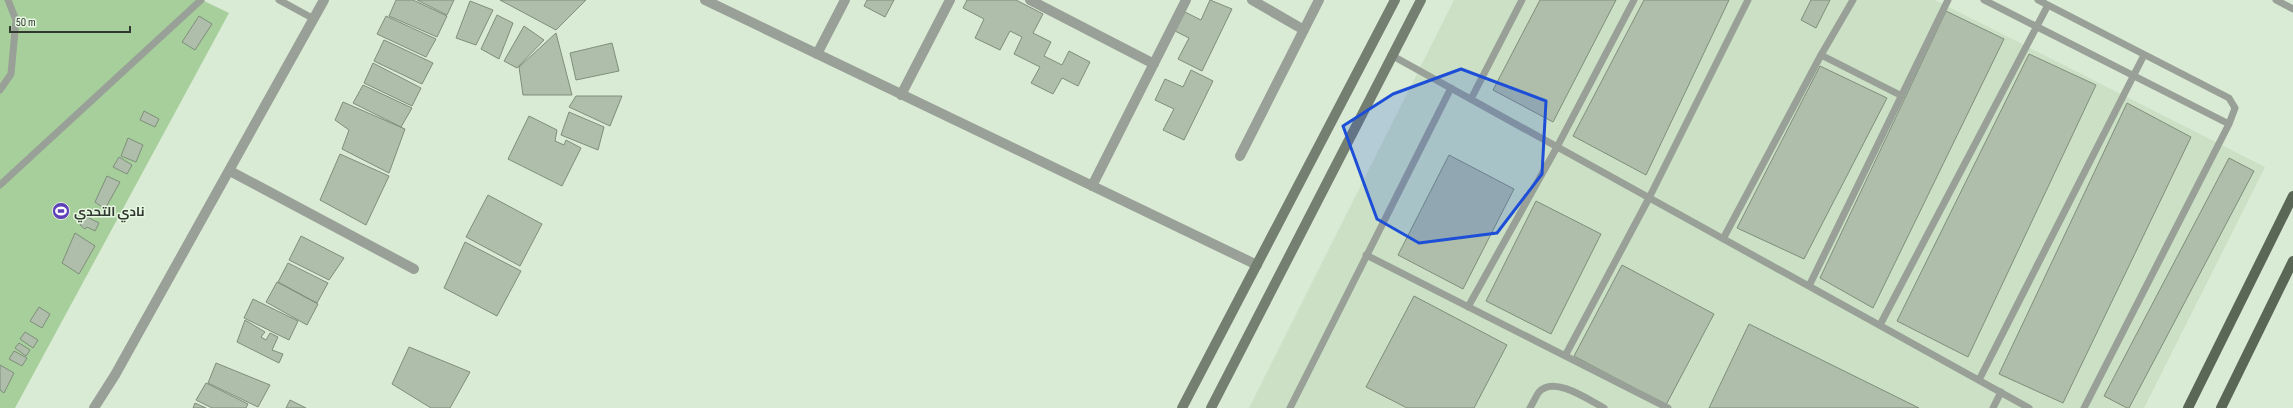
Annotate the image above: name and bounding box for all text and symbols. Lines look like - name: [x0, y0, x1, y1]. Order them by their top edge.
- scale bar: [10, 8, 130, 34]
- text: 50 m: [16, 15, 36, 30]
- sports icon: نادي التحدي: [51, 201, 71, 221]
- place label: نادي التحدي: [74, 204, 145, 223]

